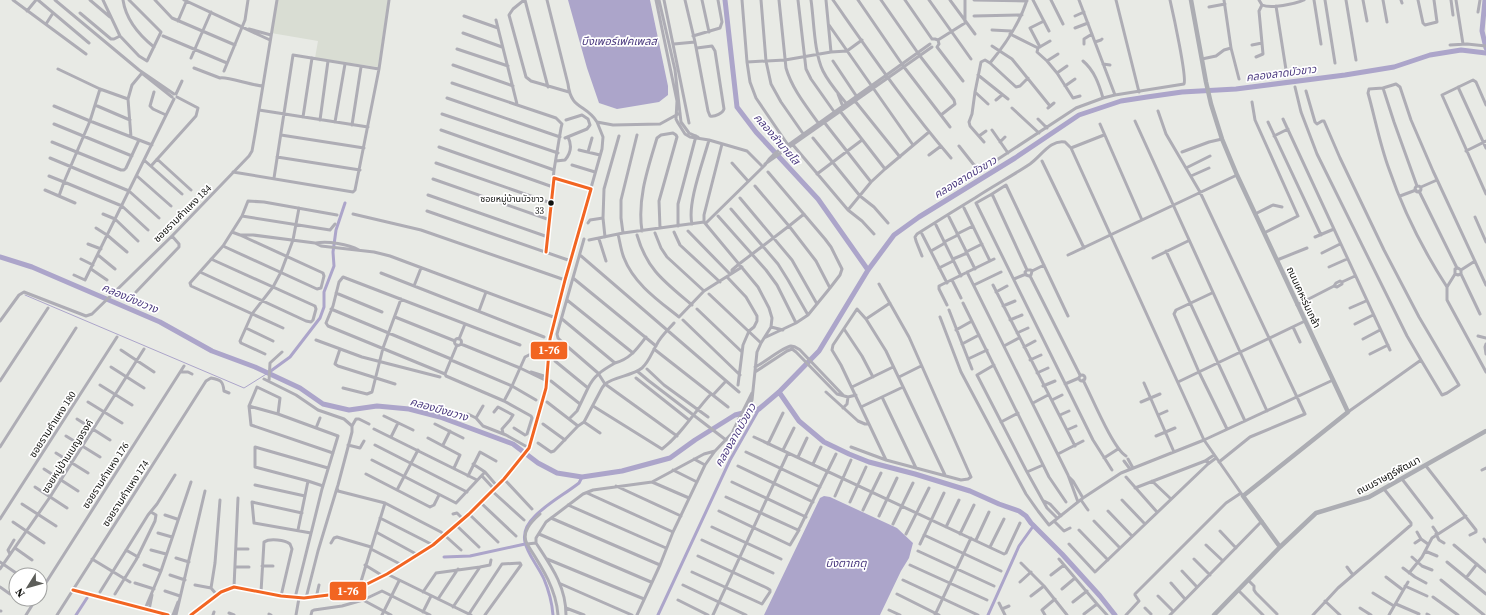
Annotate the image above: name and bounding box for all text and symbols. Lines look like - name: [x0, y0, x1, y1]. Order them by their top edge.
- water label: บึงเพอร์เฟคเพลส: [581, 34, 658, 49]
- water label: คลองลาดบัวขาว: [1245, 62, 1318, 85]
- water label: คลองลำนายโส: [750, 111, 804, 169]
- water label: คลองลาดบัวขาว: [931, 152, 1000, 202]
- street label: ซอยรามคำแหง 184: [151, 182, 214, 245]
- place label: ซอยหมู่บ้านบัวขาว 33: [480, 193, 544, 217]
- marker: ซอยหมู่บ้านบัวขาว 33: [546, 198, 556, 208]
- street label: ถนนเคหะร่มเกล้า: [1284, 264, 1323, 330]
- water label: คลองบึงขวาง: [99, 280, 161, 317]
- line badge: 1-76: [530, 341, 568, 360]
- text: 1-76: [538, 343, 560, 358]
- street label: ซอยรามคำแหง 180: [26, 389, 79, 460]
- water label: คลองบึงขวาง: [408, 394, 471, 425]
- water label: คลองลาดบัวขาว: [711, 400, 760, 470]
- street label: ซอยหมู่บ้านเบญจรงค์: [39, 417, 96, 496]
- street label: ซอยรามคำแหง 176: [79, 440, 132, 511]
- street label: ถนนราษฏร์พัฒนา: [1354, 453, 1422, 498]
- street label: ซอยรามคำแหง 174: [99, 458, 152, 529]
- water label: บึงตาเกตุ: [826, 556, 867, 571]
- north arrow: [8, 567, 48, 607]
- line badge: 1-76: [329, 581, 367, 601]
- text: 1-76: [337, 584, 359, 599]
- text: N: [12, 585, 29, 600]

